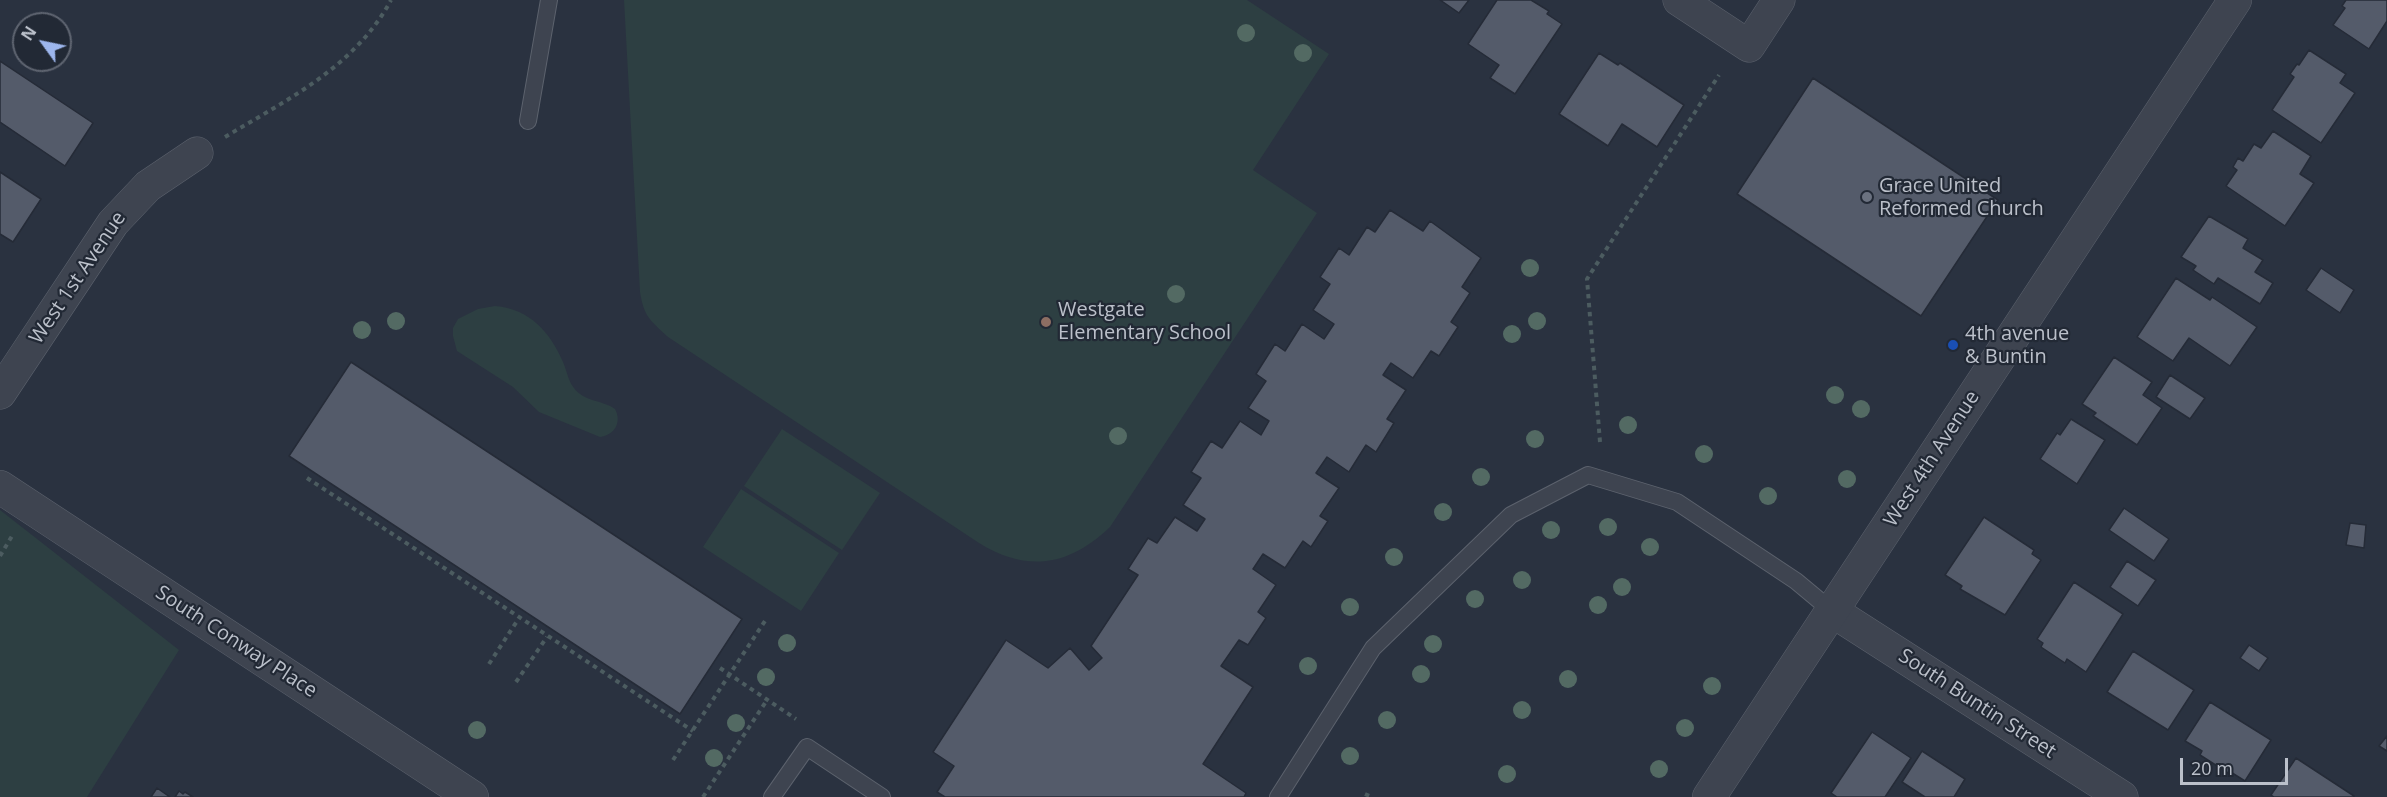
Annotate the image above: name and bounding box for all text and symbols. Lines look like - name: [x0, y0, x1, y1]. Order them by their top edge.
- north arrow: [12, 12, 72, 72]
- text: N: [16, 22, 41, 45]
- place label: Grace United Reformed Church: [1879, 174, 2044, 221]
- marker: Grace United Reformed Church: [1860, 190, 1874, 204]
- street label: West 1st Avenue: [25, 207, 131, 349]
- place label: Westgate Elementary School: [1058, 298, 1231, 345]
- marker: Westgate Elementary School: [1039, 315, 1053, 329]
- place label: 4th avenue & Buntin: [1965, 322, 2069, 369]
- marker: 4th avenue & Buntin: [1946, 338, 1960, 352]
- street label: West 4th Avenue: [1879, 387, 1985, 531]
- street label: South Conway Place: [151, 581, 321, 703]
- street label: South Buntin Street: [1894, 644, 2060, 764]
- scale bar: [2183, 746, 2291, 784]
- text: 20 m: [2191, 756, 2233, 780]

